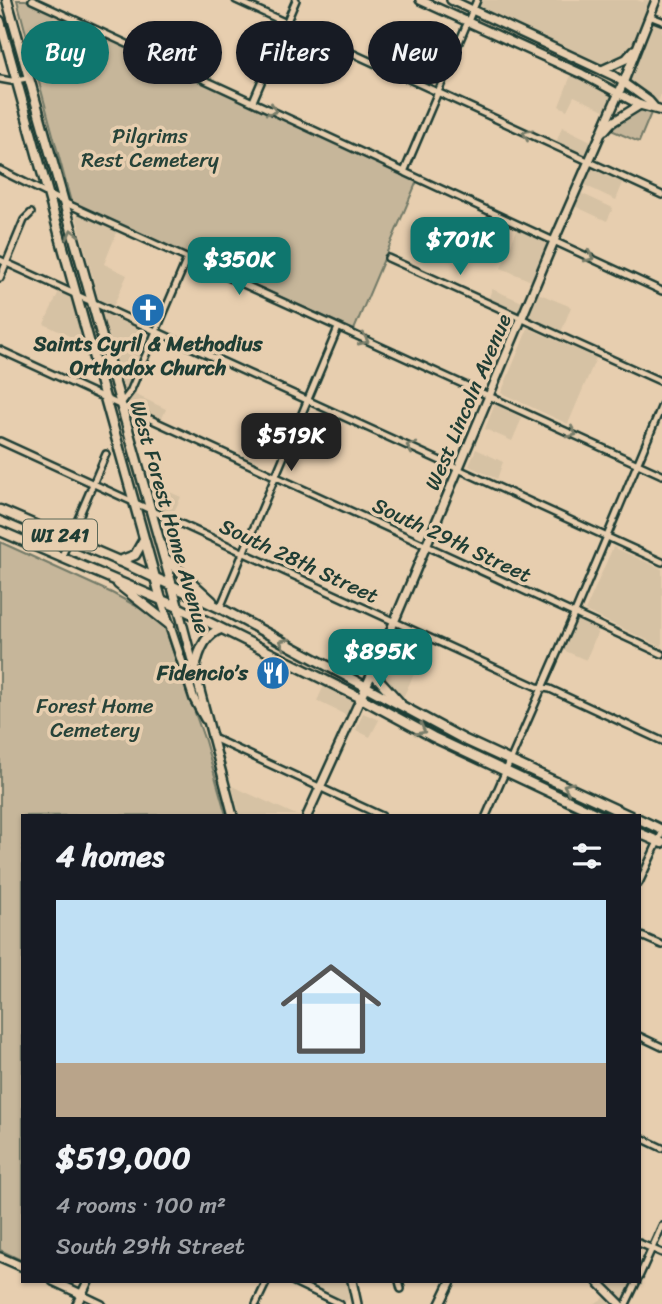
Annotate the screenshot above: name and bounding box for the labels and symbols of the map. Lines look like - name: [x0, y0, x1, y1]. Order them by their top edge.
- one-way arrow: [265, 102, 277, 116]
- park label: Pilgrims Rest Cemetery: [81, 117, 219, 179]
- one-way arrow: [522, 128, 534, 142]
- pin: $701K: [411, 218, 509, 277]
- one-way arrow: [66, 228, 81, 240]
- pin: $350K: [190, 238, 288, 297]
- one-way arrow: [582, 249, 594, 263]
- church icon: Saints Cyril & Methodius Orthodox Church: [129, 291, 167, 329]
- street label: West Lincoln Avenue: [414, 308, 522, 496]
- place label: Saints Cyril & Methodius Orthodox Church: [32, 325, 264, 387]
- one-way arrow: [358, 331, 370, 345]
- street label: West Forest Home Avenue: [118, 396, 222, 638]
- pin: $519K: [242, 414, 340, 473]
- one-way arrow: [565, 425, 577, 439]
- one-way arrow: [406, 441, 418, 455]
- street label: South 29th Street: [366, 486, 538, 594]
- street label: South 28th Street: [213, 507, 385, 615]
- road number: WI 241: [23, 520, 97, 550]
- pin: $895K: [331, 630, 429, 689]
- one-way arrow: [279, 638, 292, 651]
- place label: Fidencio’s: [156, 654, 249, 692]
- restaurant icon: Fidencio’s: [254, 654, 292, 692]
- park label: Forest Home Cemetery: [36, 687, 154, 749]
- one-way arrow: [414, 722, 427, 736]
- one-way arrow: [563, 781, 575, 795]

